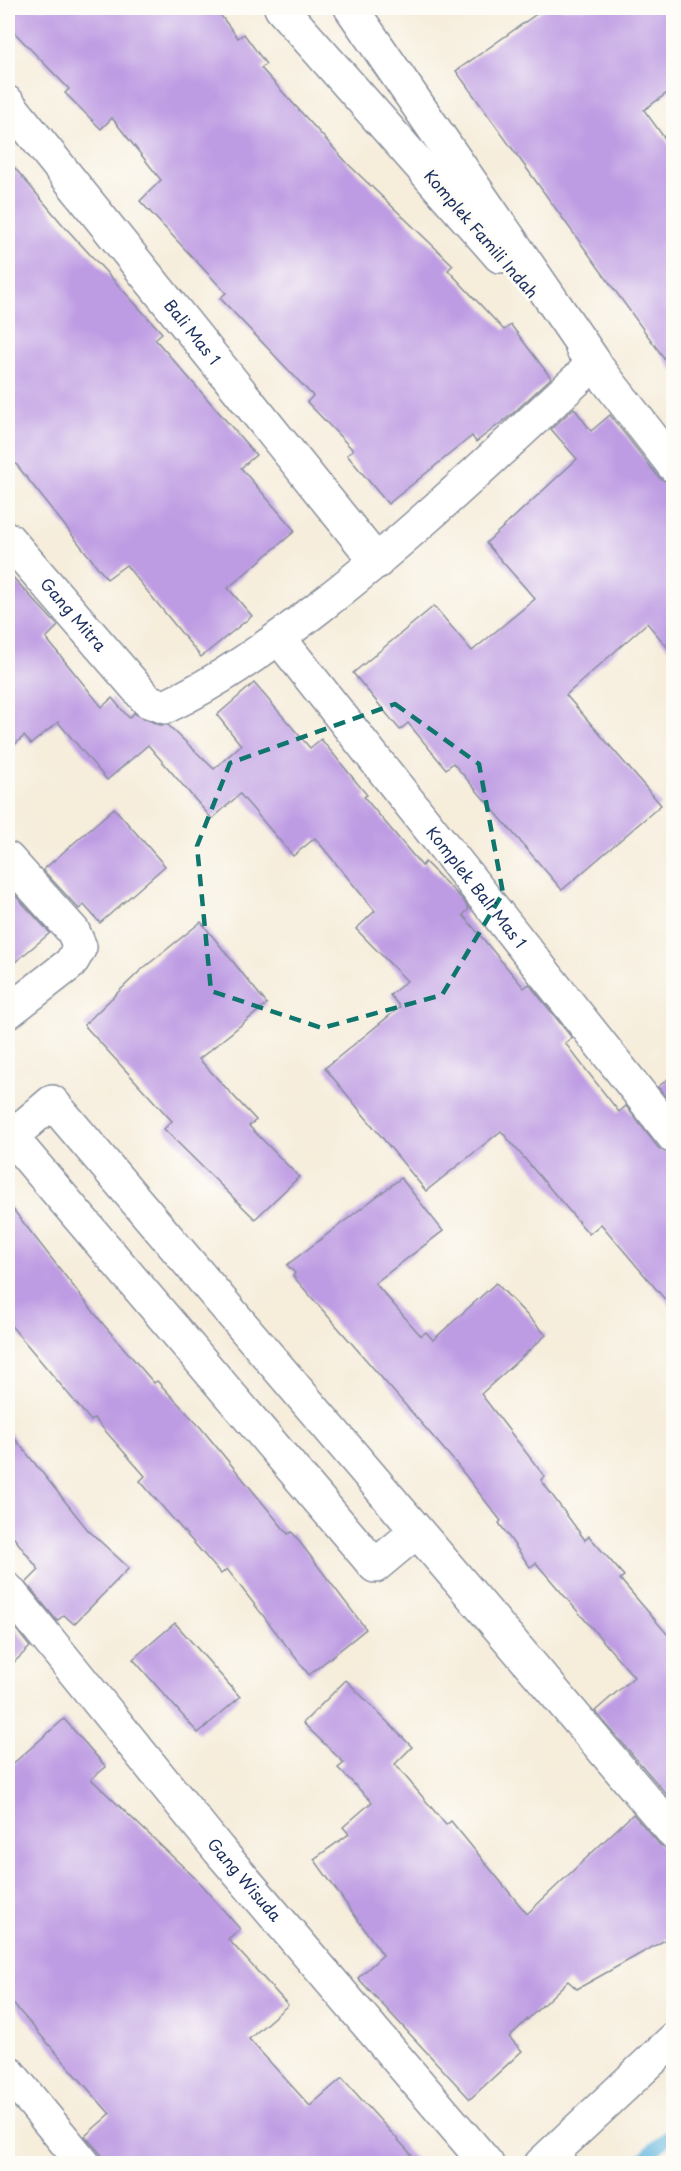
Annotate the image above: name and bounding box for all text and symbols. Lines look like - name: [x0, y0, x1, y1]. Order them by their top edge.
- street label: Komplek Famili Indah: [419, 164, 544, 303]
- street label: Bali Mas 1: [159, 294, 227, 369]
- street label: Gang Mitra: [35, 572, 113, 656]
- street label: Komplek Bali Mas 1: [421, 821, 533, 953]
- street label: Gang Wisuda: [203, 1832, 288, 1926]

